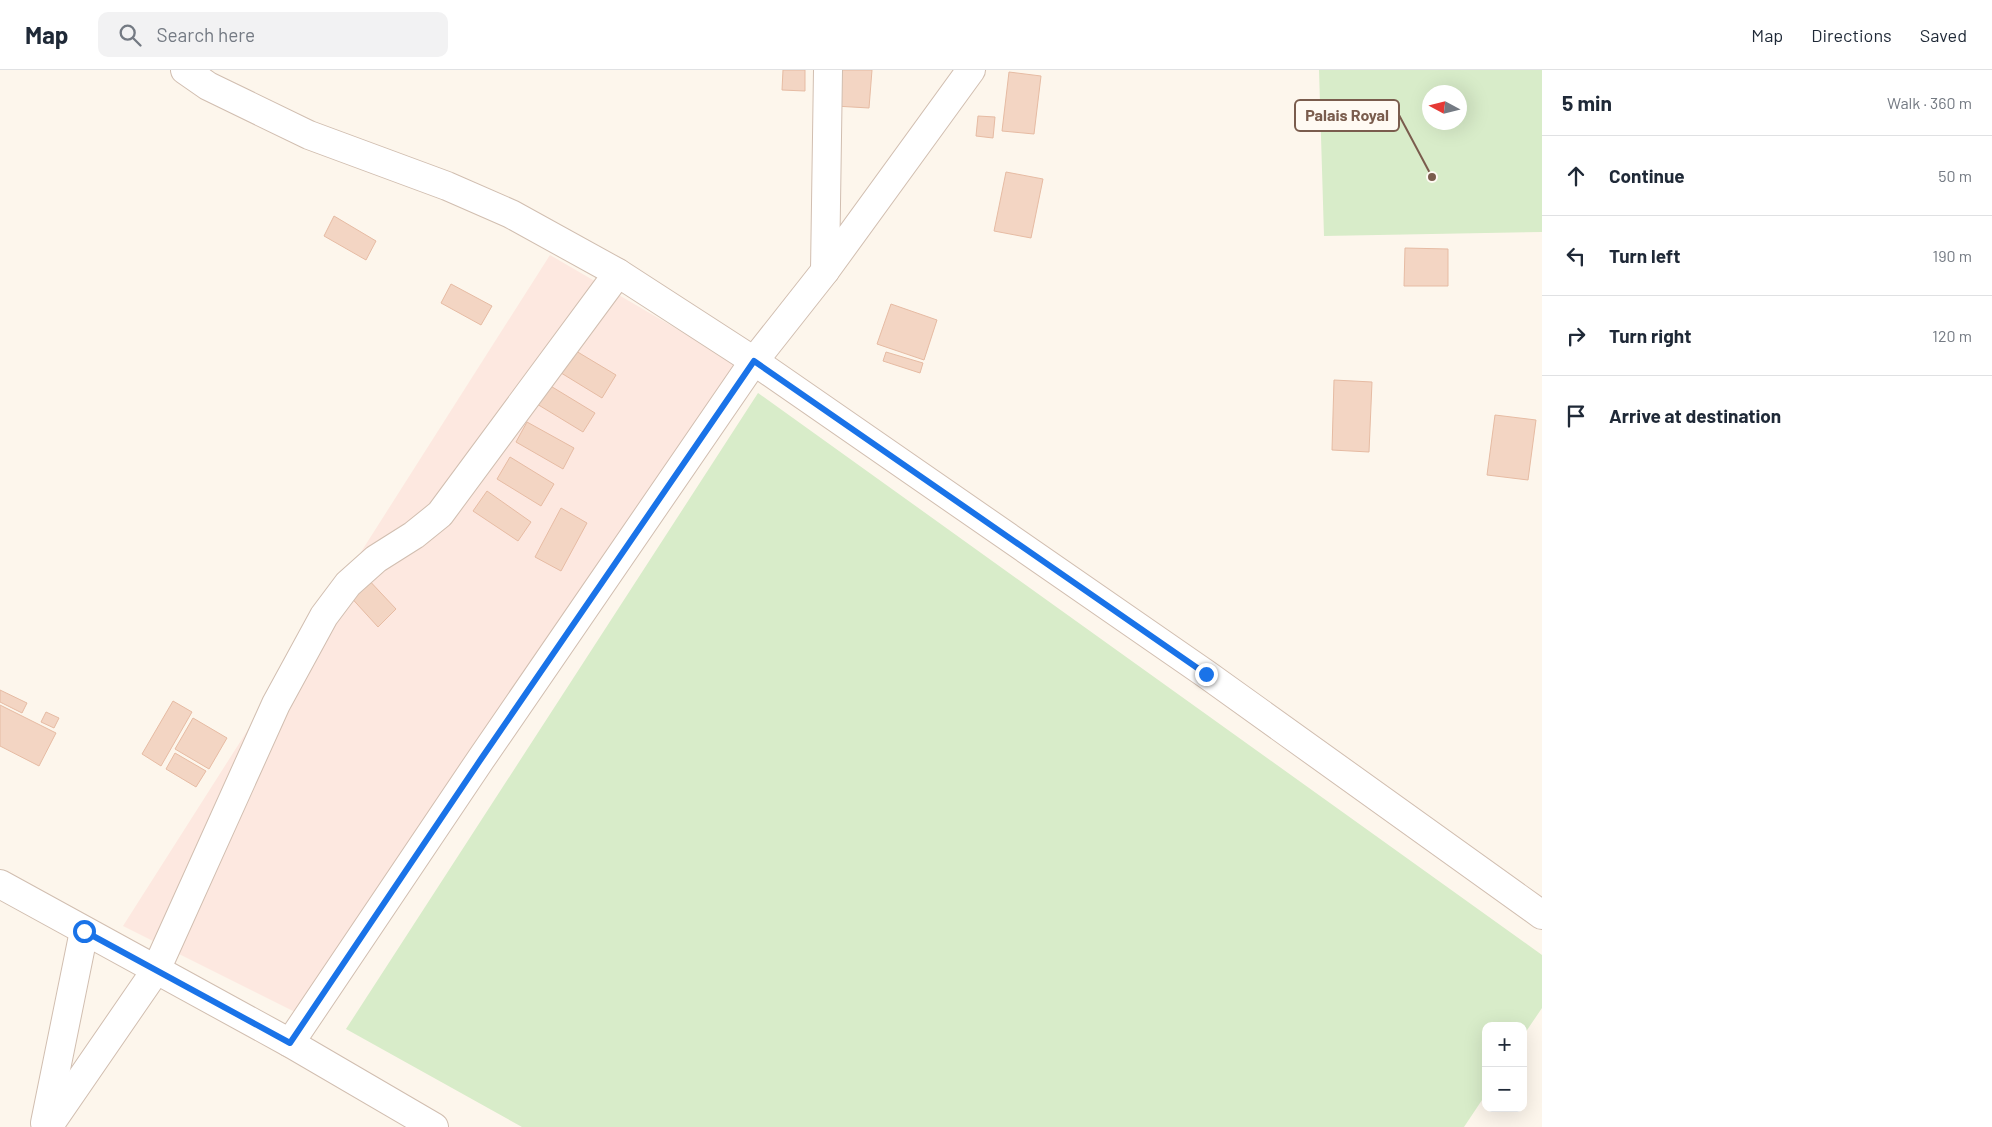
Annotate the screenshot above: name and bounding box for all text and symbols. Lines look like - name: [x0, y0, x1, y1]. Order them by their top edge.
- search box: [98, 12, 448, 57]
- text: Map: [25, 20, 68, 49]
- icon: search: [116, 21, 144, 49]
- text: Search here: [156, 23, 255, 46]
- text: Map: [1751, 24, 1783, 46]
- text: Directions: [1811, 24, 1892, 46]
- text: Saved: [1920, 24, 1967, 46]
- north arrow: [1422, 85, 1467, 130]
- text: 5 min: [1562, 90, 1612, 115]
- text: Walk · 360 m: [1887, 93, 1972, 112]
- callout: Palais Royal: [1295, 100, 1399, 131]
- text: Palais Royal: [1305, 105, 1389, 124]
- icon: ahead: [1562, 162, 1590, 190]
- text: Continue: [1609, 164, 1685, 187]
- text: 50 m: [1938, 166, 1972, 185]
- icon: left: [1562, 242, 1590, 270]
- text: Turn left: [1609, 244, 1680, 267]
- text: 190 m: [1933, 246, 1972, 265]
- icon: right: [1562, 322, 1590, 350]
- text: Turn right: [1609, 324, 1691, 347]
- text: 120 m: [1932, 326, 1972, 345]
- icon: arrive: [1562, 402, 1590, 430]
- text: Arrive at destination: [1609, 404, 1781, 427]
- route end: [1195, 663, 1218, 686]
- route start: [73, 920, 96, 943]
- map controls: [1482, 1022, 1527, 1112]
- button: +: [1482, 1022, 1527, 1067]
- button: −: [1482, 1067, 1527, 1112]

